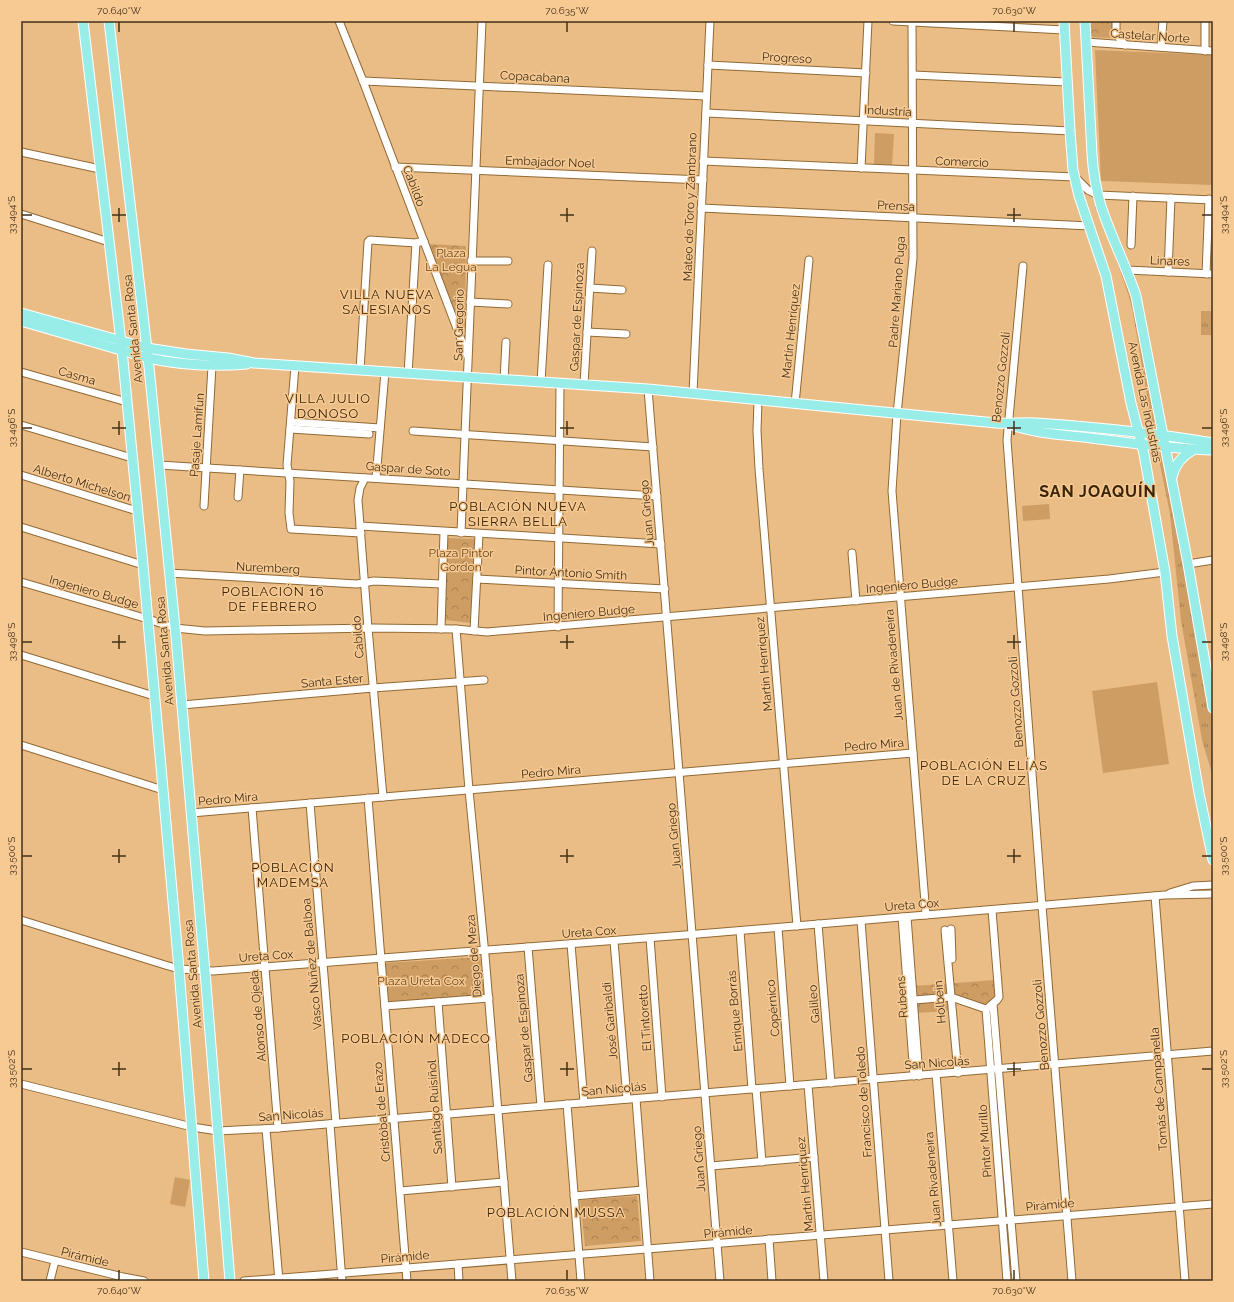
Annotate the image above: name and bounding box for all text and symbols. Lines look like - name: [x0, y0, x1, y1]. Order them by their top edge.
- text: 70.640°W: [97, 5, 141, 16]
- text: 70.635°W: [545, 5, 589, 16]
- text: 70.630°W: [992, 5, 1036, 16]
- street label: Castelar Norte: [1110, 26, 1190, 46]
- street label: Progreso: [762, 50, 812, 66]
- street label: Copacabana: [500, 68, 570, 86]
- street label: Industria: [864, 103, 912, 119]
- street label: Mateo de Toro y Zambrano: [680, 132, 700, 282]
- street label: Embajador Noel: [505, 153, 596, 171]
- street label: Comercio: [935, 154, 989, 170]
- street label: Cabildo: [400, 164, 428, 208]
- text: 33.494°S: [6, 196, 17, 234]
- text: 33.494°S: [1218, 196, 1229, 234]
- street label: Prensa: [877, 198, 915, 214]
- street label: Padre Mariano Puga: [886, 236, 908, 348]
- park label: Plaza La Legua: [425, 246, 477, 274]
- street label: Linares: [1150, 253, 1190, 269]
- street label: Gaspar de Espinoza: [567, 262, 587, 372]
- street label: Avenida Santa Rosa: [120, 274, 146, 384]
- street label: Martín Henríquez: [779, 283, 803, 379]
- district label: VILLA NUEVA SALESIANOS: [340, 287, 434, 317]
- street label: San Gregorio: [451, 289, 467, 361]
- street label: Benozzo Gozzoli: [989, 331, 1013, 423]
- street label: Avenida Las Industrias: [1125, 340, 1165, 464]
- street label: Casma: [57, 364, 97, 388]
- district label: VILLA JULIO DONOSO: [285, 391, 371, 421]
- street label: Pasaje Lamifun: [187, 392, 207, 478]
- text: 33.496°S: [6, 409, 17, 447]
- text: 33.496°S: [1218, 409, 1229, 447]
- street label: Gaspar de Soto: [365, 459, 451, 479]
- street label: Alberto Michelson: [32, 462, 132, 504]
- street label: Juan Griego: [637, 479, 657, 547]
- district label: SAN JOAQUÍN: [1039, 481, 1157, 501]
- district label: POBLACIÓN NUEVA SIERRA BELLA: [449, 499, 587, 529]
- park label: Plaza Pintor Gordon: [428, 546, 494, 574]
- street label: Nuremberg: [235, 559, 301, 577]
- street label: Pintor Antonio Smith: [514, 563, 628, 583]
- street label: Ingeniero Budge: [48, 573, 140, 611]
- street label: Ingeniero Budge: [865, 574, 959, 596]
- district label: POBLACIÓN 16 DE FEBRERO: [221, 584, 325, 614]
- street label: Avenida Santa Rosa: [153, 596, 177, 706]
- street label: Ingeniero Budge: [542, 602, 636, 624]
- street label: Juan de Rivadeneira: [882, 609, 906, 721]
- street label: Cabildo: [349, 615, 367, 659]
- street label: Martín Henríquez: [753, 616, 775, 712]
- text: 33.498°S: [6, 623, 17, 661]
- text: 33.498°S: [1218, 623, 1229, 661]
- street label: Benozzo Gozzoli: [1006, 656, 1026, 748]
- street label: Santa Ester: [300, 671, 365, 691]
- street label: Pedro Mira: [844, 735, 904, 755]
- district label: POBLACIÓN ELÍAS DE LA CRUZ: [920, 758, 1048, 788]
- street label: Pedro Mira: [521, 762, 581, 782]
- street label: Pedro Mira: [198, 789, 258, 809]
- street label: Juan Griego: [664, 802, 684, 870]
- text: 33.500°S: [6, 837, 17, 875]
- text: 33.500°S: [1218, 837, 1229, 875]
- district label: POBLACIÓN MADEMSA: [251, 860, 335, 890]
- street label: Ureta Cox: [884, 896, 940, 914]
- street label: Vasco Núñez de Balboa: [299, 897, 325, 1031]
- street label: Diego de Meza: [463, 914, 485, 998]
- street label: Avenida Santa Rosa: [181, 919, 205, 1029]
- street label: Ureta Cox: [561, 923, 617, 941]
- street label: Ureta Cox: [238, 947, 294, 965]
- street label: Alonso de Ojeda: [247, 970, 269, 1062]
- street label: Enrique Borrás: [724, 970, 746, 1052]
- street label: Gaspar de Espinoza: [512, 973, 536, 1083]
- park label: Plaza Ureta Cox: [377, 974, 465, 988]
- street label: Rubens: [894, 975, 910, 1018]
- street label: Copérnico: [764, 979, 782, 1037]
- street label: Benozzo Gozzoli: [1030, 979, 1052, 1071]
- street label: Holbein: [931, 980, 949, 1024]
- street label: José Garibaldi: [600, 982, 620, 1060]
- street label: El Tintoretto: [636, 984, 654, 1052]
- street label: Galileo: [805, 984, 823, 1024]
- street label: Tomás de Campanella: [1148, 1027, 1170, 1151]
- district label: POBLACIÓN MADECO: [341, 1031, 491, 1046]
- street label: Francisco de Toledo: [853, 1046, 875, 1158]
- text: 33.502°S: [6, 1050, 17, 1088]
- text: 33.502°S: [1218, 1050, 1229, 1088]
- street label: San Nicolás: [904, 1054, 970, 1072]
- street label: Santiago Ruisiñol: [425, 1058, 445, 1155]
- street label: Cristóbal de Erazo: [371, 1061, 393, 1163]
- street label: San Nicolás: [581, 1079, 647, 1099]
- street label: Pintor Murillo: [975, 1104, 995, 1178]
- street label: San Nicolás: [258, 1106, 324, 1124]
- street label: Juan Griego: [690, 1125, 708, 1193]
- street label: Juan Rivadeneira: [922, 1131, 944, 1227]
- street label: Martín Henríquez: [794, 1136, 816, 1232]
- street label: Pirámide: [1025, 1196, 1075, 1214]
- district label: POBLACIÓN MUSSA: [487, 1205, 625, 1220]
- street label: Pirámide: [703, 1223, 753, 1241]
- street label: Pirámide: [60, 1244, 110, 1270]
- street label: Pirámide: [380, 1248, 430, 1266]
- text: 70.640°W: [97, 1285, 141, 1296]
- text: 70.635°W: [545, 1285, 589, 1296]
- text: 70.630°W: [992, 1285, 1036, 1296]

